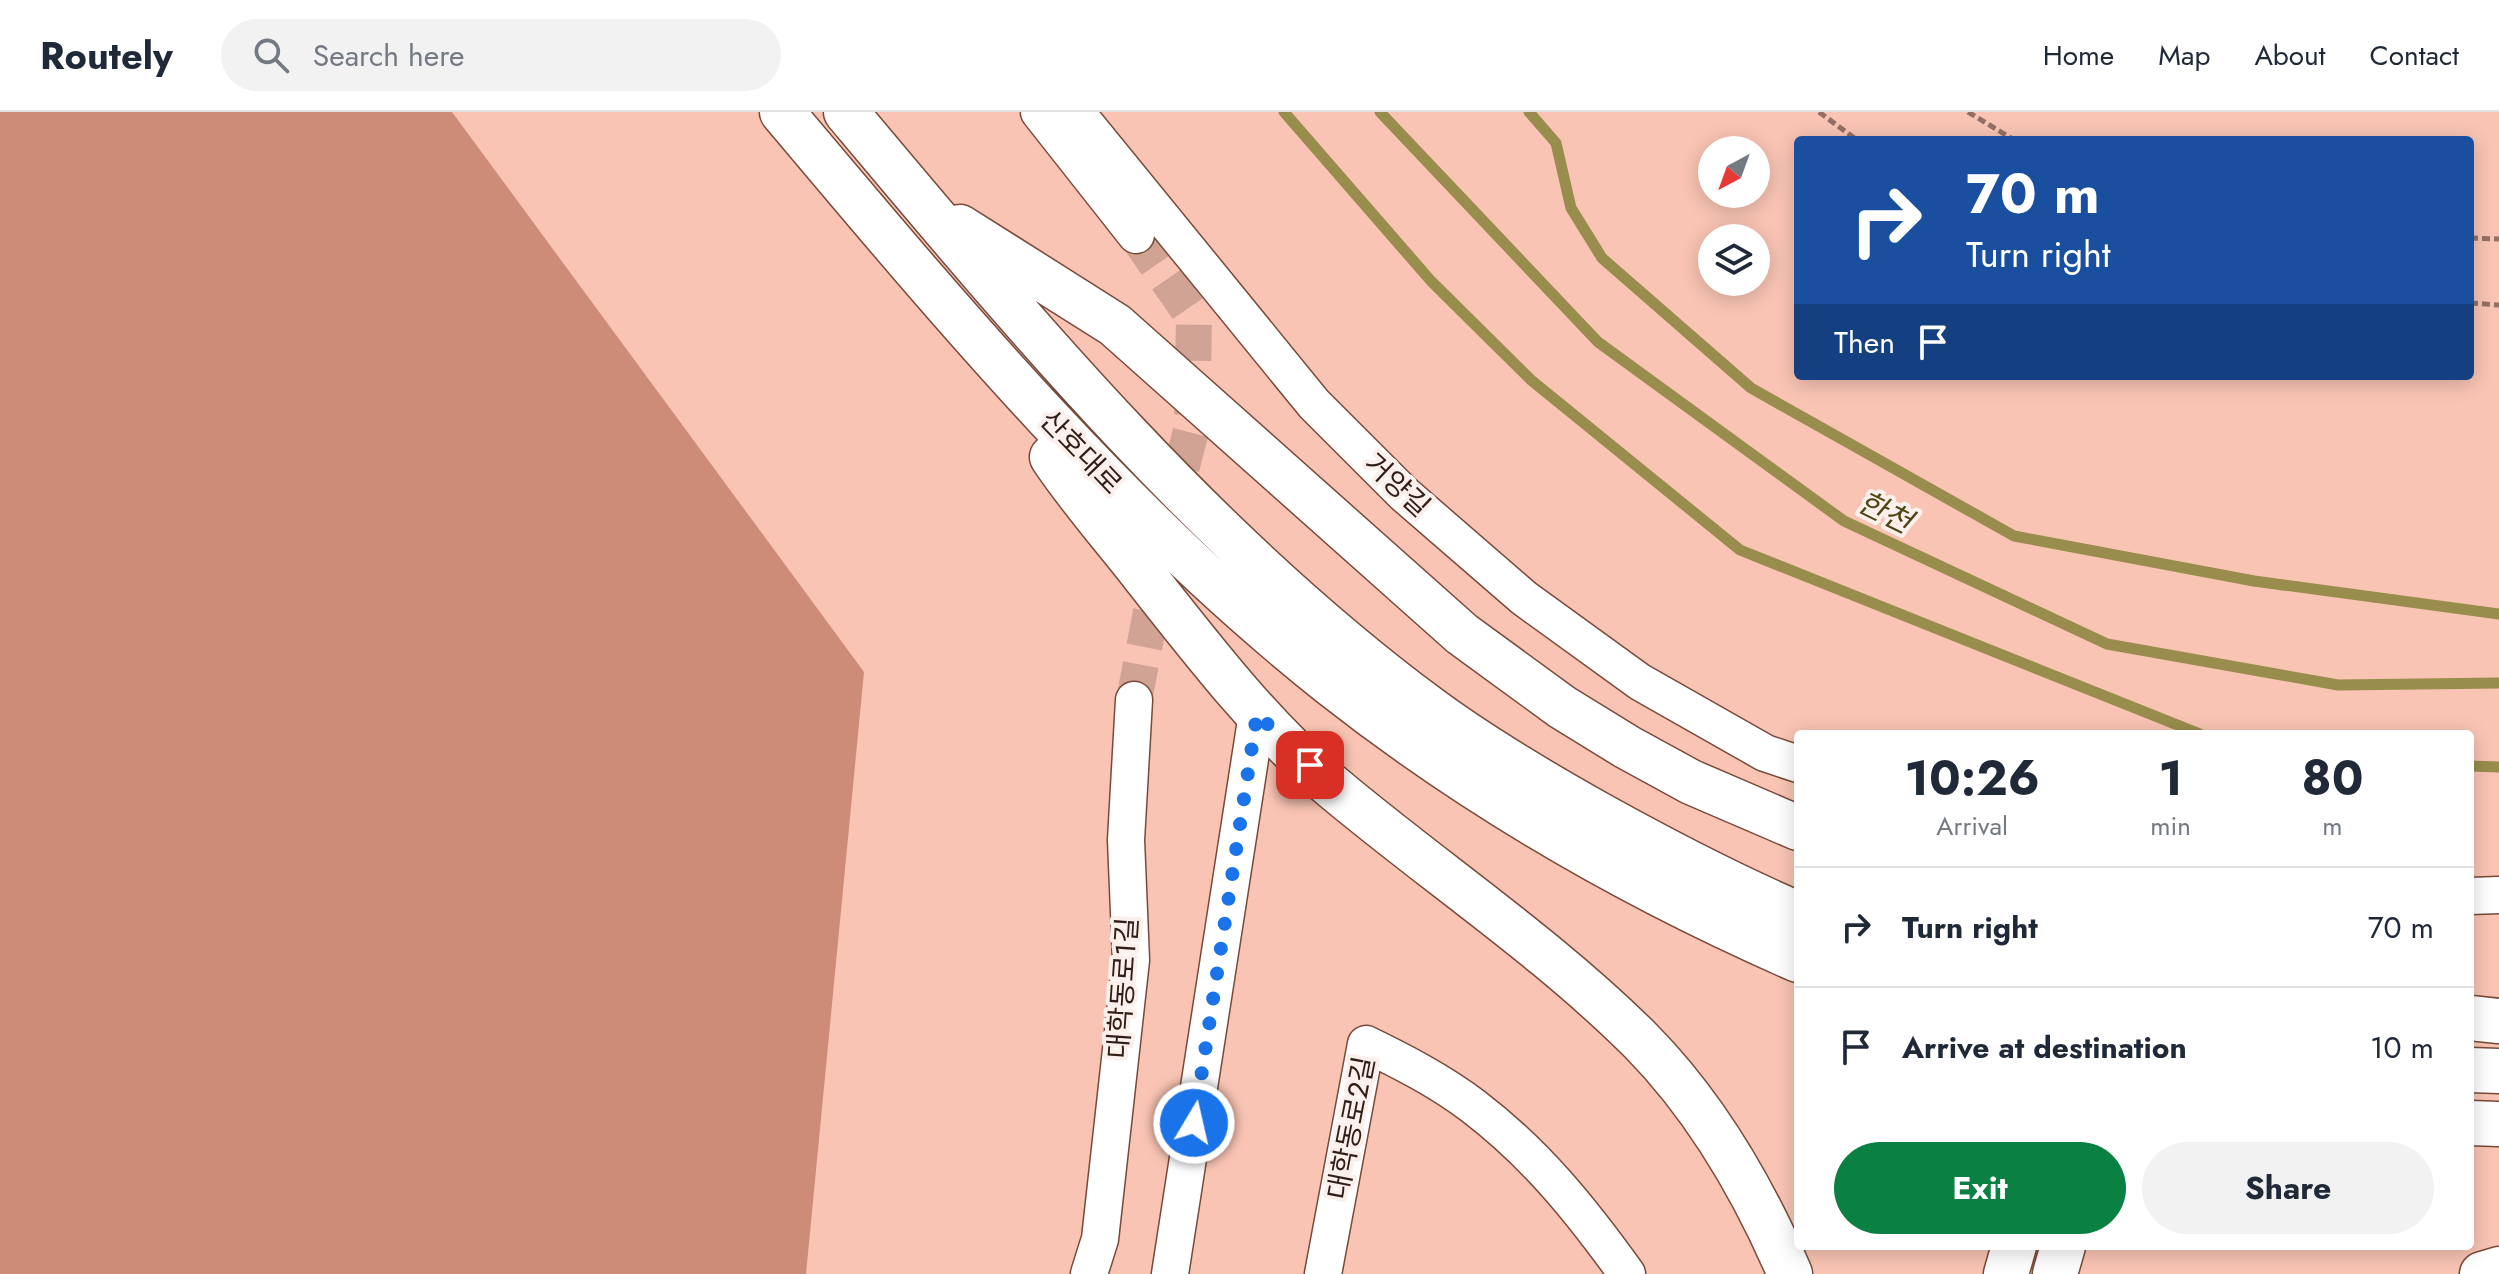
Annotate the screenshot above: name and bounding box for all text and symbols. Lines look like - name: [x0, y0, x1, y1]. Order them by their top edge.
- search box: [221, 19, 781, 91]
- text: Routely: [40, 28, 173, 83]
- icon: search: [249, 33, 293, 77]
- text: Search here: [313, 34, 465, 77]
- text: Home: [2043, 35, 2114, 76]
- text: Map: [2158, 35, 2210, 76]
- text: About: [2254, 35, 2326, 76]
- text: Contact: [2370, 35, 2459, 76]
- north arrow: [1698, 136, 1770, 208]
- map controls: [1698, 136, 1770, 296]
- text: 70 m: [1966, 153, 2100, 234]
- icon: right: [1834, 168, 1938, 272]
- button: layers: [1698, 224, 1770, 296]
- text: Turn right: [1966, 228, 2111, 280]
- icon: arrive: [1911, 320, 1955, 364]
- text: Then: [1834, 321, 1895, 364]
- street label: 산호대로: [1030, 401, 1132, 503]
- street label: 거양길: [1355, 444, 1439, 526]
- water label: 한천: [1851, 481, 1922, 545]
- pin: [1276, 731, 1344, 799]
- icon: arrive: [1288, 743, 1332, 787]
- text: 10:26: [1905, 744, 2040, 813]
- text: 1: [2158, 744, 2183, 813]
- text: 80: [2302, 744, 2363, 813]
- text: Arrival: [1936, 807, 2008, 845]
- text: min: [2150, 807, 2191, 845]
- text: m: [2322, 807, 2343, 845]
- icon: right: [1834, 905, 1878, 949]
- text: Turn right: [1902, 906, 2038, 949]
- text: 70 m: [2368, 906, 2434, 949]
- street label: 대학동로1길: [1098, 916, 1148, 1060]
- icon: arrive: [1834, 1025, 1878, 1069]
- text: Arrive at destination: [1902, 1026, 2187, 1069]
- text: 10 m: [2370, 1026, 2434, 1069]
- street label: 대학동로2길: [1317, 1053, 1385, 1203]
- position arrow: [1152, 1081, 1236, 1165]
- button: Exit: [1834, 1142, 2126, 1234]
- button: Share: [2142, 1142, 2434, 1234]

